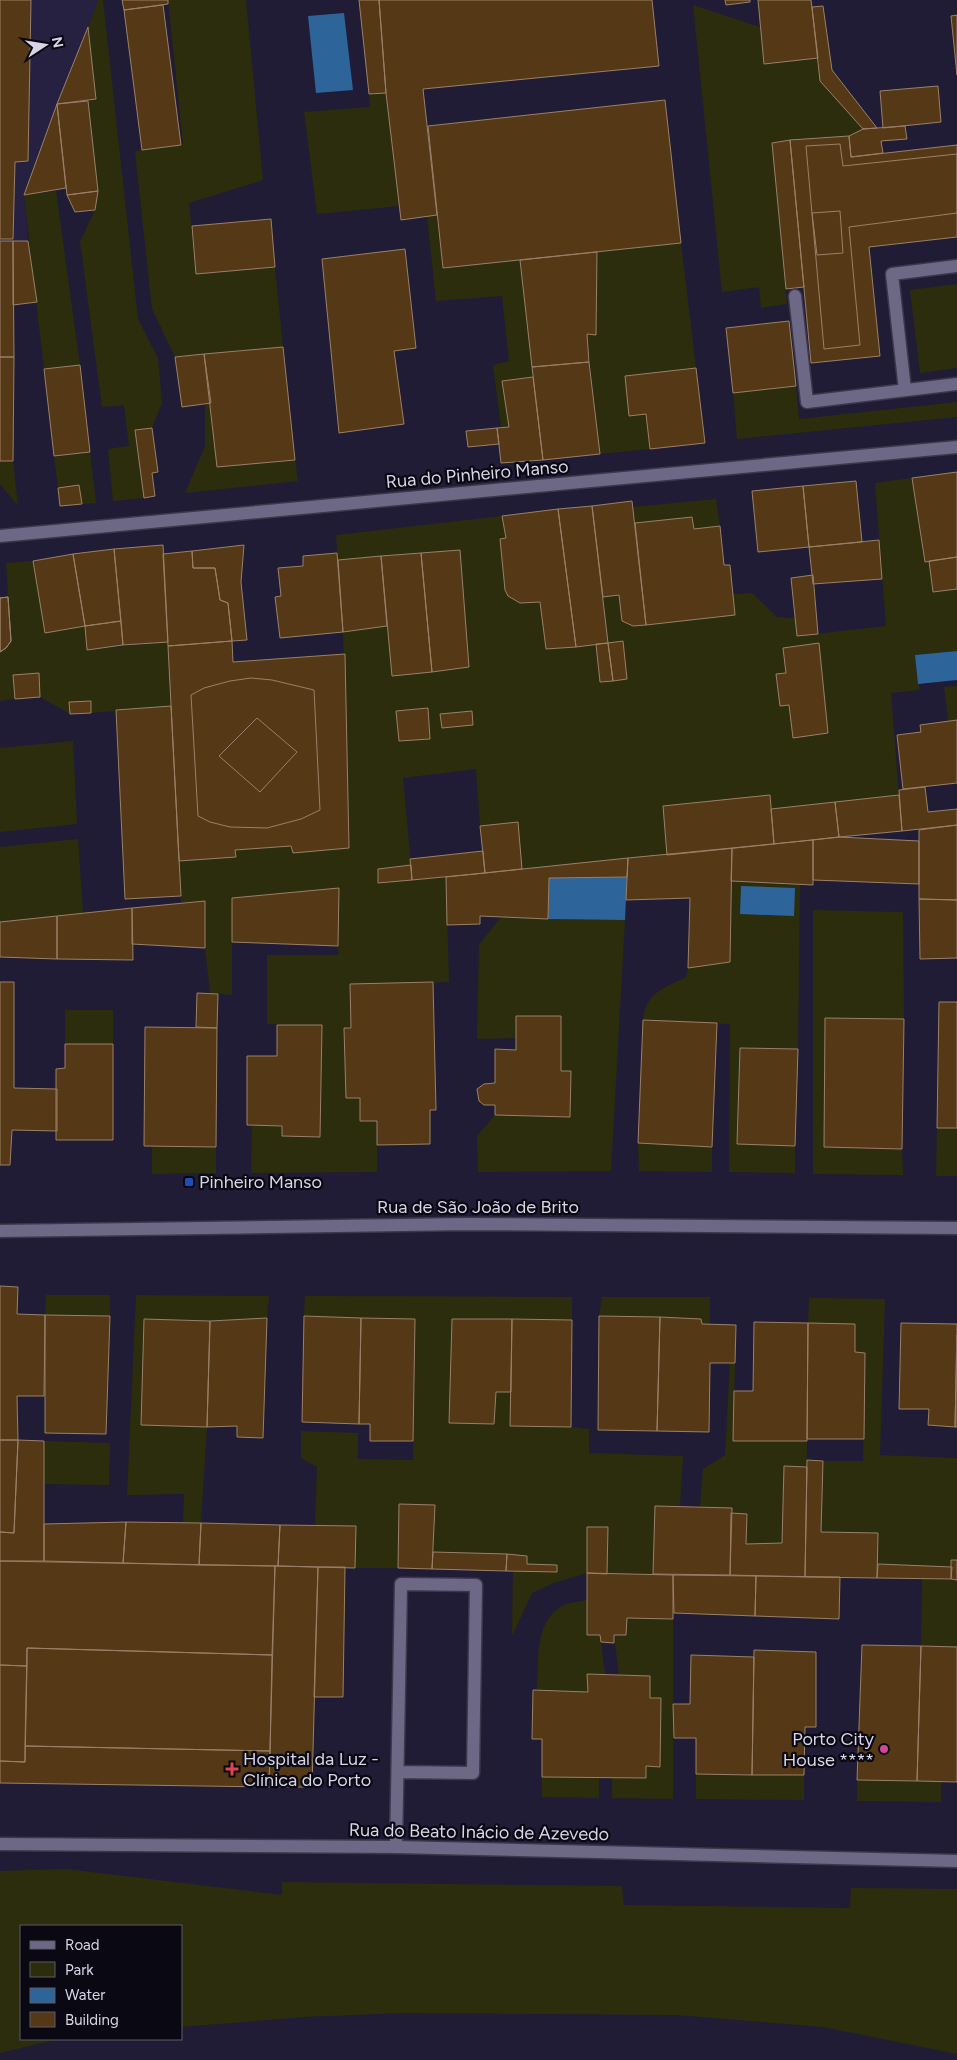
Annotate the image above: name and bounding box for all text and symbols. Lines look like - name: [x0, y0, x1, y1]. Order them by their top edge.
- north arrow: [20, 20, 70, 70]
- text: N: [48, 35, 67, 49]
- street label: Rua do Pinheiro Manso: [385, 455, 569, 493]
- place label: Pinheiro Manso: [199, 1171, 322, 1193]
- marker: Pinheiro Manso: [183, 1176, 195, 1188]
- street label: Rua de São João de Brito: [377, 1196, 579, 1218]
- place label: Porto City House ****: [783, 1728, 875, 1771]
- marker: Porto City House ****: [878, 1743, 890, 1755]
- place label: Hospital da Luz - Clínica do Porto: [243, 1748, 379, 1791]
- marker: Hospital da Luz - Clínica do Porto: [225, 1762, 239, 1776]
- street label: Rua do Beato Inácio de Azevedo: [349, 1819, 609, 1845]
- legend: [20, 1925, 182, 2040]
- text: Road: [65, 1936, 100, 1954]
- text: Park: [65, 1961, 94, 1979]
- text: Water: [65, 1986, 105, 2004]
- text: Building: [65, 2011, 119, 2029]

